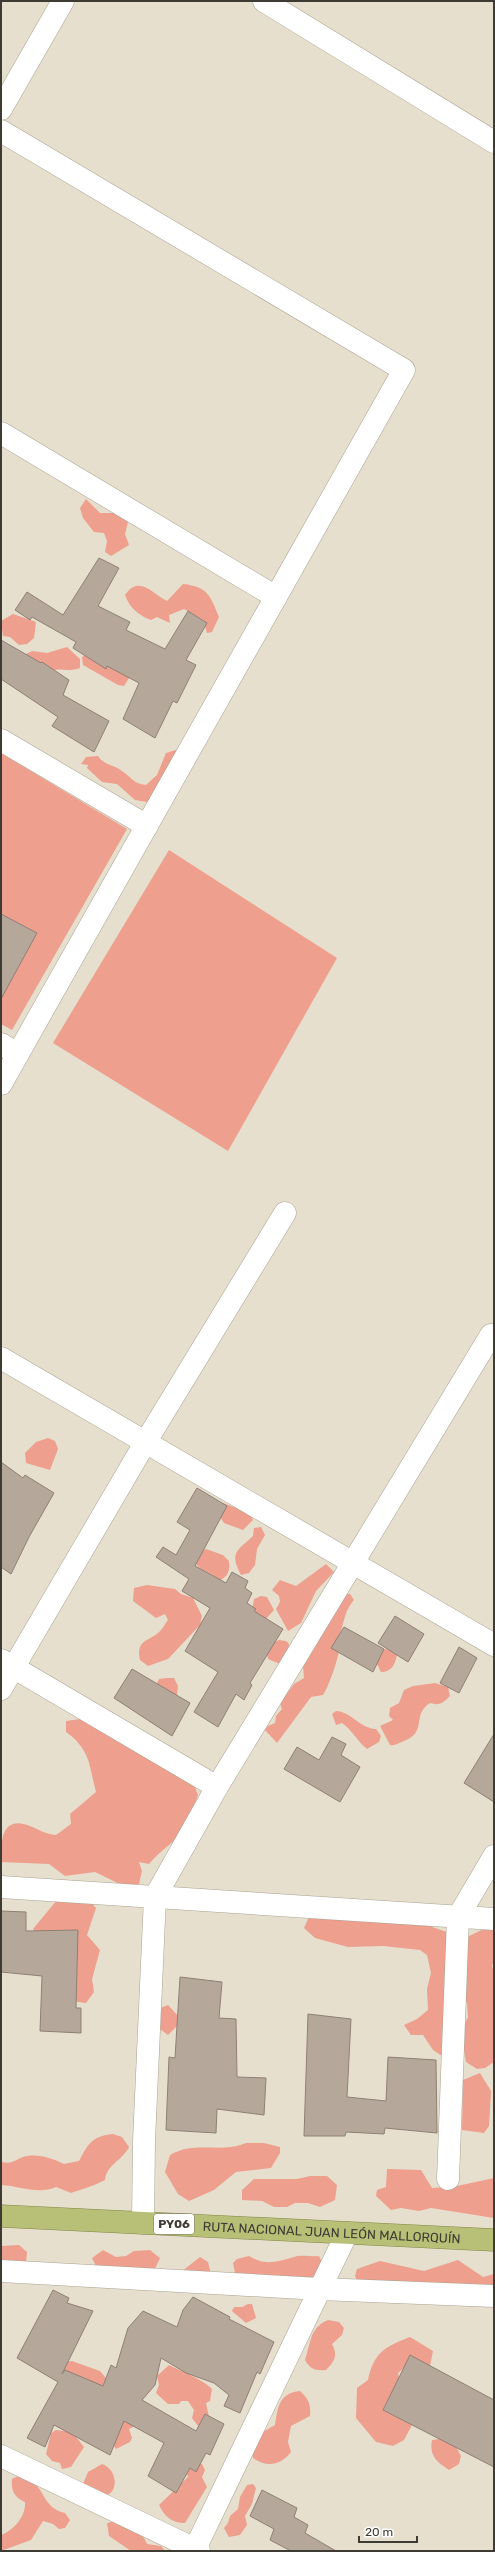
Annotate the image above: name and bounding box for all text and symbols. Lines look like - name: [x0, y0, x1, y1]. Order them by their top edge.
- road number: PY06: [154, 2214, 194, 2234]
- street label: RUTA NACIONAL JUAN LEÓN MALLORQUÍN: [202, 2218, 461, 2246]
- scale bar: [359, 2518, 417, 2544]
- text: 20 m: [365, 2525, 393, 2539]

